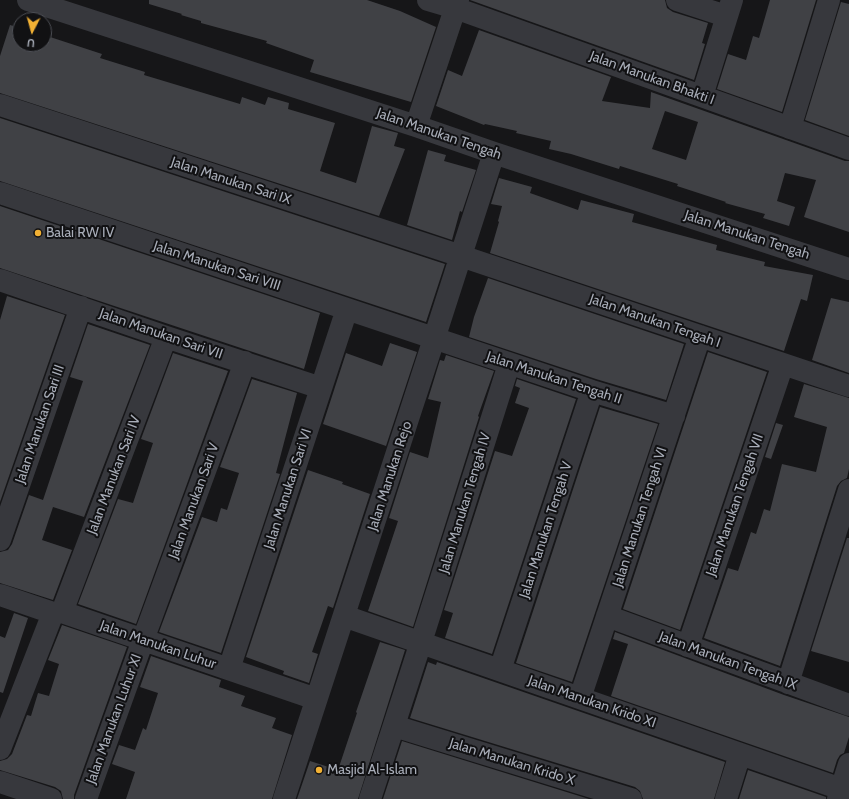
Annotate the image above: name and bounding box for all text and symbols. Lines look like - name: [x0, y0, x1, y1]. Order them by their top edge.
- north arrow: [12, 12, 52, 52]
- text: U: [26, 36, 36, 50]
- street label: Jalan Manukan Bhakti I: [587, 48, 717, 108]
- street label: Jalan Manukan Tengah: [374, 105, 504, 163]
- street label: Jalan Manukan Sari IX: [169, 154, 293, 208]
- street label: Jalan Manukan Tengah: [682, 207, 812, 263]
- place label: Balai RW IV: [46, 225, 114, 241]
- marker: Balai RW IV: [33, 228, 43, 238]
- street label: Jalan Manukan Sari VIII: [151, 237, 283, 295]
- street label: Jalan Manukan Tengah I: [587, 291, 723, 351]
- street label: Jalan Manukan Sari VII: [97, 305, 225, 363]
- street label: Jalan Manukan Tengah II: [484, 348, 624, 408]
- street label: Jalan Manukan Sari III: [12, 362, 68, 486]
- street label: Jalan Manukan Sari IV: [84, 413, 144, 537]
- street label: Jalan Manukan Rejo: [364, 419, 416, 533]
- street label: Jalan Manukan Sari VI: [261, 427, 315, 551]
- street label: Jalan Manukan Tengah IV: [436, 431, 494, 575]
- street label: Jalan Manukan Tengah VII: [703, 432, 767, 578]
- street label: Jalan Manukan Sari V: [165, 441, 223, 561]
- street label: Jalan Manukan Tengah VI: [609, 445, 671, 589]
- street label: Jalan Manukan Tengah V: [516, 460, 576, 600]
- street label: Jalan Manukan Luhur: [98, 617, 218, 673]
- street label: Jalan Manukan Tengah IX: [657, 628, 799, 694]
- street label: Jalan Manukan Luhur XI: [83, 652, 145, 786]
- street label: Jalan Manukan Krido XI: [526, 672, 658, 732]
- street label: Jalan Manukan Krido X: [447, 735, 577, 789]
- place label: Masjid Al-Islam: [327, 762, 417, 778]
- marker: Masjid Al-Islam: [314, 765, 324, 775]

